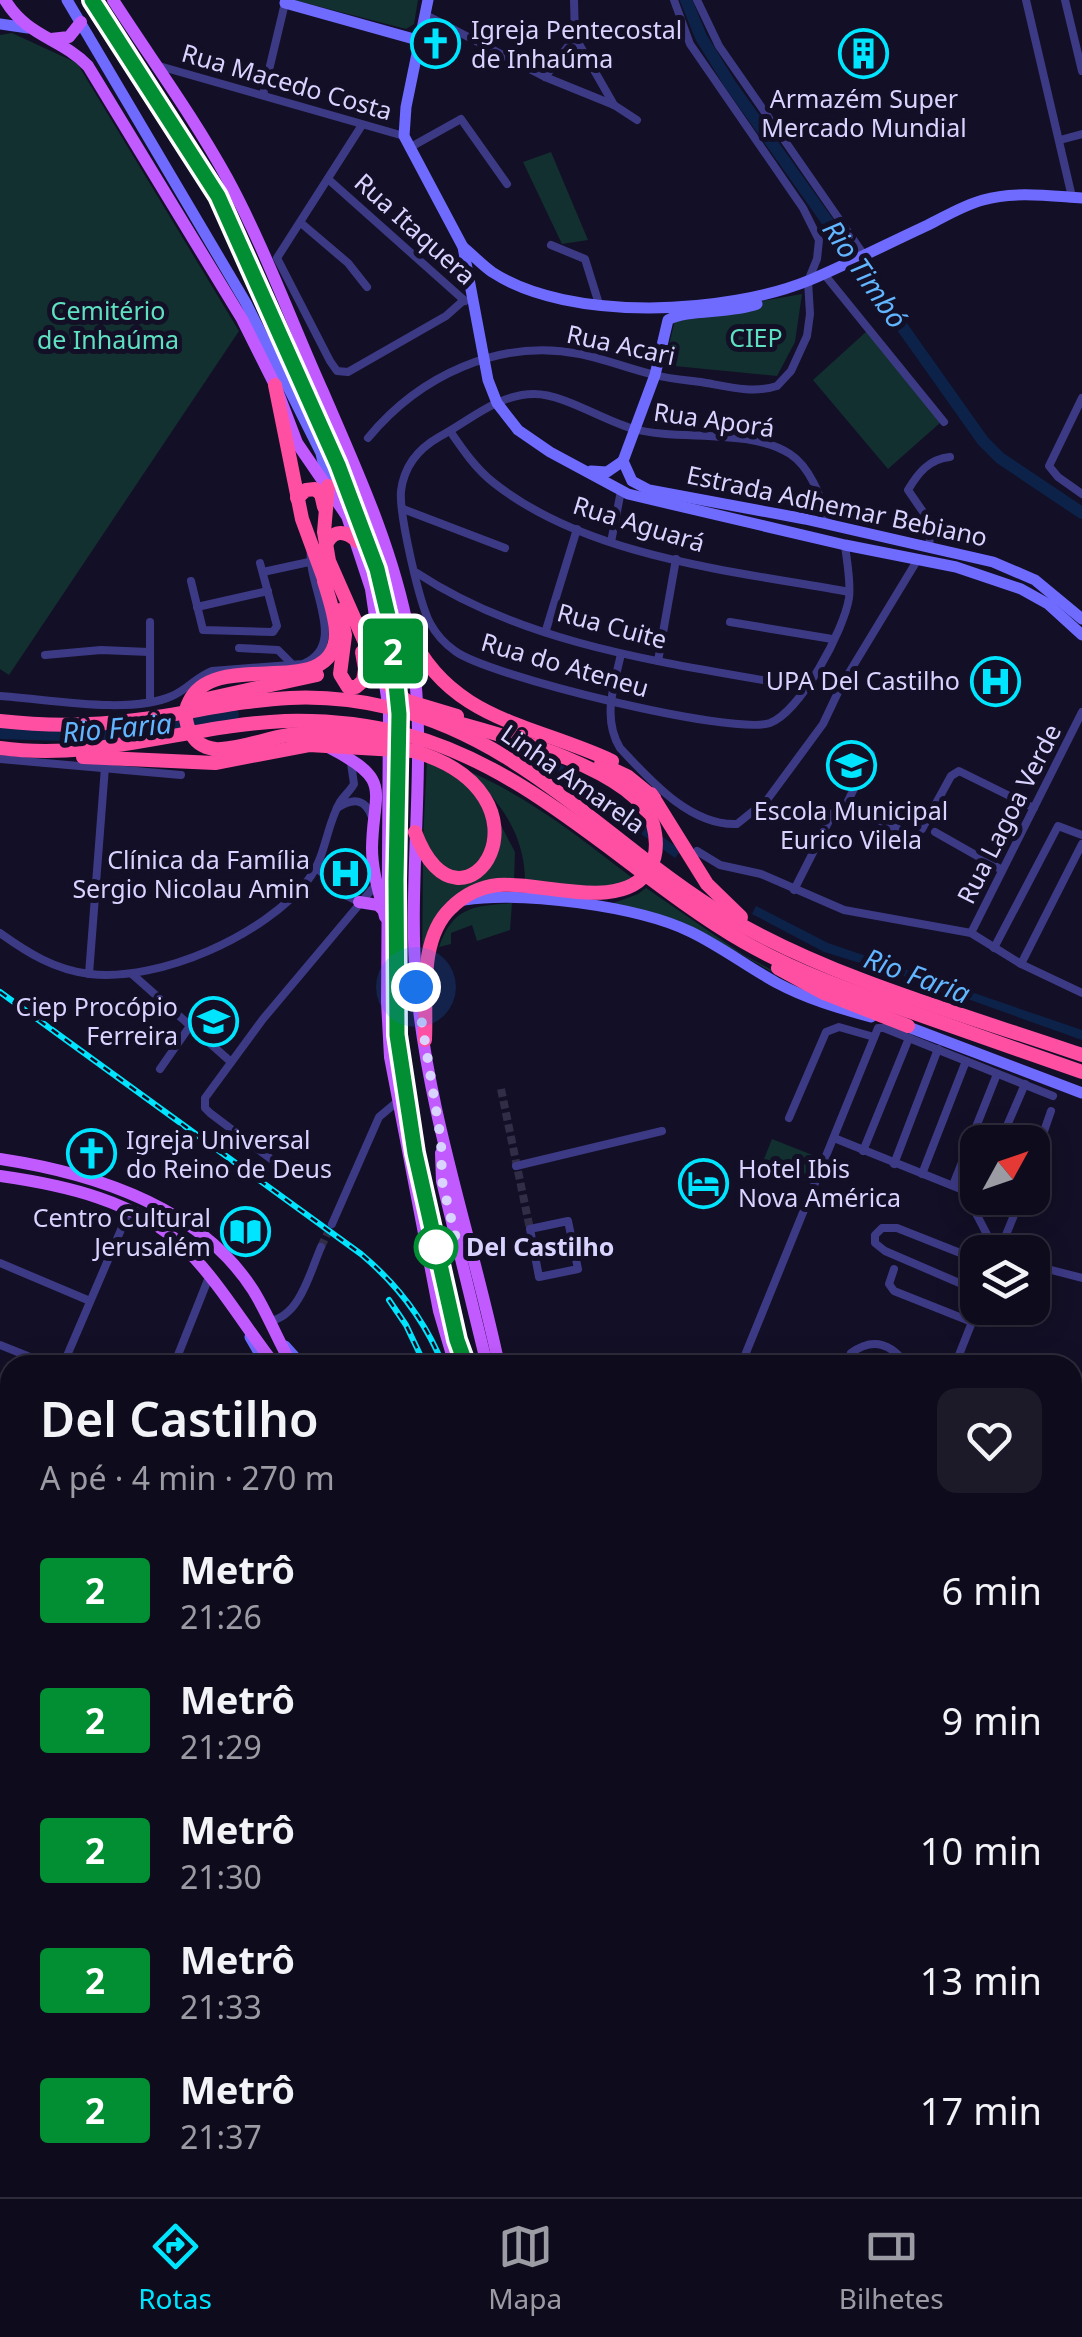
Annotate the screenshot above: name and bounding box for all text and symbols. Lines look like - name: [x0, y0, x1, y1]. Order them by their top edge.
- place label: Igreja Pentecostal de Inhaúma: [471, 12, 682, 75]
- church icon: Igreja Pentecostal de Inhaúma: [410, 18, 462, 70]
- building icon: Armazém Super Mercado Mundial: [838, 27, 890, 79]
- street label: Rua Macedo Costa: [178, 35, 396, 127]
- place label: Armazém Super Mercado Mundial: [761, 81, 967, 144]
- street label: Rua Itaquera: [348, 165, 483, 292]
- water label: Rio Timbó: [815, 212, 917, 335]
- park label: Cemitério de Inhaúma: [37, 293, 179, 356]
- street label: Rua Acari: [564, 316, 679, 372]
- park label: CIEP: [729, 320, 783, 354]
- street label: Rua Aporá: [651, 394, 777, 444]
- street label: Estrada Adhemar Bebiano: [684, 457, 991, 554]
- street label: Rua Aguará: [569, 487, 709, 559]
- street label: Rua Cuite: [554, 594, 671, 656]
- line badge: 2: [360, 618, 426, 684]
- street label: Rua do Ateneu: [478, 624, 653, 704]
- text: 2: [383, 628, 403, 675]
- hospital icon: UPA Del Castilho: [969, 655, 1021, 707]
- place label: UPA Del Castilho: [766, 663, 960, 697]
- water label: Rio Faria: [61, 703, 173, 751]
- street label: Linha Amarela: [495, 716, 652, 841]
- street label: Rua Lagoa Verde: [948, 718, 1068, 909]
- school or university icon: Escola Municipal Eurico Vilela: [825, 739, 877, 791]
- place label: Escola Municipal Eurico Vilela: [754, 793, 948, 856]
- place label: Clínica da Família Sergio Nicolau Amin: [72, 842, 310, 905]
- hospital icon: Clínica da Família Sergio Nicolau Amin: [319, 848, 371, 900]
- water label: Rio Faria: [859, 938, 976, 1012]
- your location: [391, 962, 441, 1012]
- place label: Ciep Procópio Ferreira: [16, 989, 178, 1052]
- school or university icon: Ciep Procópio Ferreira: [187, 995, 239, 1047]
- place label: Igreja Universal do Reino de Deus: [126, 1122, 332, 1185]
- north arrow: [960, 1125, 1050, 1215]
- map controls: [960, 1125, 1050, 1325]
- church icon: Igreja Universal do Reino de Deus: [65, 1128, 117, 1180]
- place label: Hotel Ibis Nova América: [738, 1151, 901, 1214]
- hotel icon: Hotel Ibis Nova América: [677, 1157, 729, 1209]
- place label: Centro Cultural Jerusalém: [33, 1200, 211, 1263]
- library icon: Centro Cultural Jerusalém: [220, 1206, 272, 1258]
- marker: Del Castilho: [415, 1226, 457, 1268]
- place label: Del Castilho: [466, 1229, 614, 1263]
- button: layers: [960, 1235, 1050, 1325]
- text: Del Castilho: [40, 1386, 319, 1451]
- button: heart: [937, 1388, 1042, 1493]
- text: A pé · 4 min · 270 m: [40, 1456, 335, 1499]
- text: Metrô: [180, 1543, 295, 1595]
- text: 6 min: [942, 1564, 1042, 1616]
- text: 2: [85, 1567, 105, 1614]
- text: 21:26: [180, 1595, 262, 1638]
- text: Metrô: [180, 1673, 295, 1725]
- text: 9 min: [942, 1694, 1042, 1746]
- text: 2: [85, 1697, 105, 1744]
- text: 21:29: [180, 1725, 262, 1768]
- text: Metrô: [180, 1803, 295, 1855]
- text: 10 min: [920, 1824, 1042, 1876]
- text: 2: [85, 1827, 105, 1874]
- text: 21:30: [180, 1855, 262, 1898]
- text: Metrô: [180, 1933, 295, 1985]
- text: 13 min: [920, 1954, 1042, 2006]
- text: 2: [85, 1957, 105, 2004]
- text: 21:33: [180, 1985, 262, 2028]
- text: Metrô: [180, 2063, 295, 2115]
- text: 17 min: [920, 2084, 1042, 2136]
- text: 2: [85, 2087, 105, 2134]
- text: 21:37: [180, 2115, 262, 2158]
- tab: Rotas: [138, 2219, 212, 2317]
- tab: Mapa: [488, 2219, 562, 2317]
- tab: Bilhetes: [839, 2219, 944, 2317]

